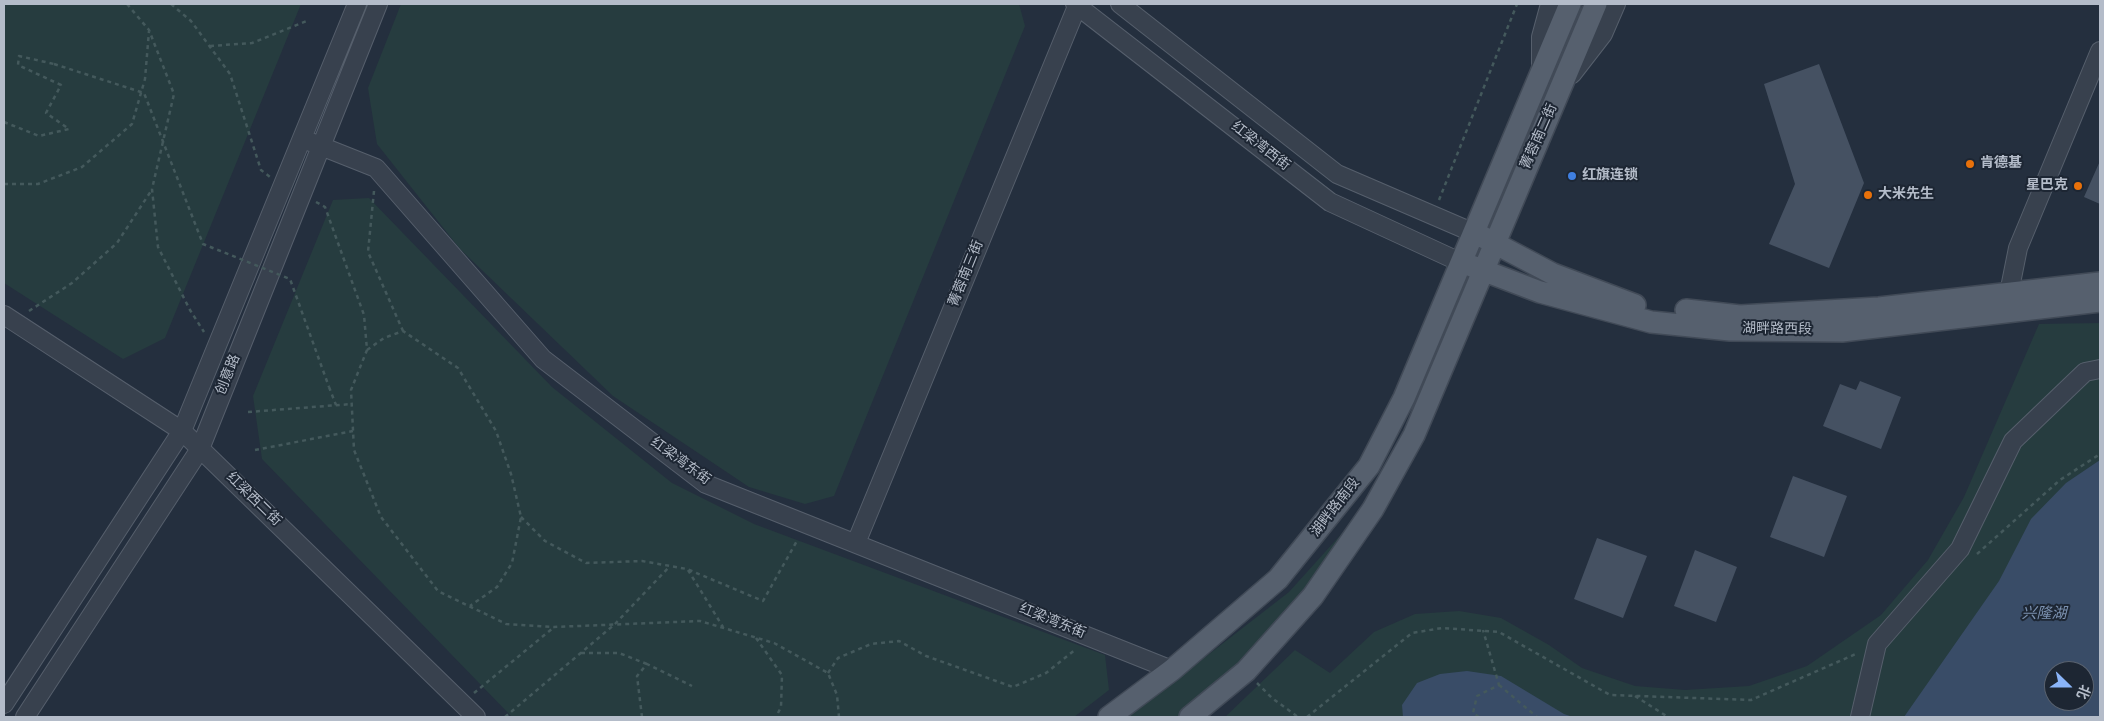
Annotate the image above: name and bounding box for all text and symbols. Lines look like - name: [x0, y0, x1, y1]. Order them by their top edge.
- street label: 菁蓉南二街: [1518, 102, 1562, 172]
- street label: 红梁湾西街: [1227, 119, 1293, 175]
- place label: 肯德基: [1980, 156, 2022, 172]
- marker: 肯德基: [1964, 158, 1976, 170]
- place label: 红旗连锁: [1582, 168, 1638, 184]
- marker: 红旗连锁: [1566, 170, 1578, 182]
- place label: 星巴克: [2026, 178, 2068, 194]
- marker: 星巴克: [2072, 180, 2084, 192]
- place label: 大米先生: [1878, 187, 1934, 203]
- marker: 大米先生: [1862, 189, 1874, 201]
- street label: 菁蓉南三街: [946, 238, 988, 310]
- street label: 湖畔路西段: [1742, 321, 1812, 339]
- street label: 创意路: [213, 352, 245, 398]
- street label: 红梁湾东街: [647, 435, 713, 489]
- street label: 红梁西二街: [222, 470, 284, 530]
- street label: 湖畔路南段: [1308, 475, 1364, 541]
- street label: 红梁湾东街: [1016, 601, 1088, 643]
- water label: 兴隆湖: [2022, 606, 2066, 624]
- north arrow: [2044, 661, 2094, 711]
- text: 北: [2072, 682, 2093, 701]

